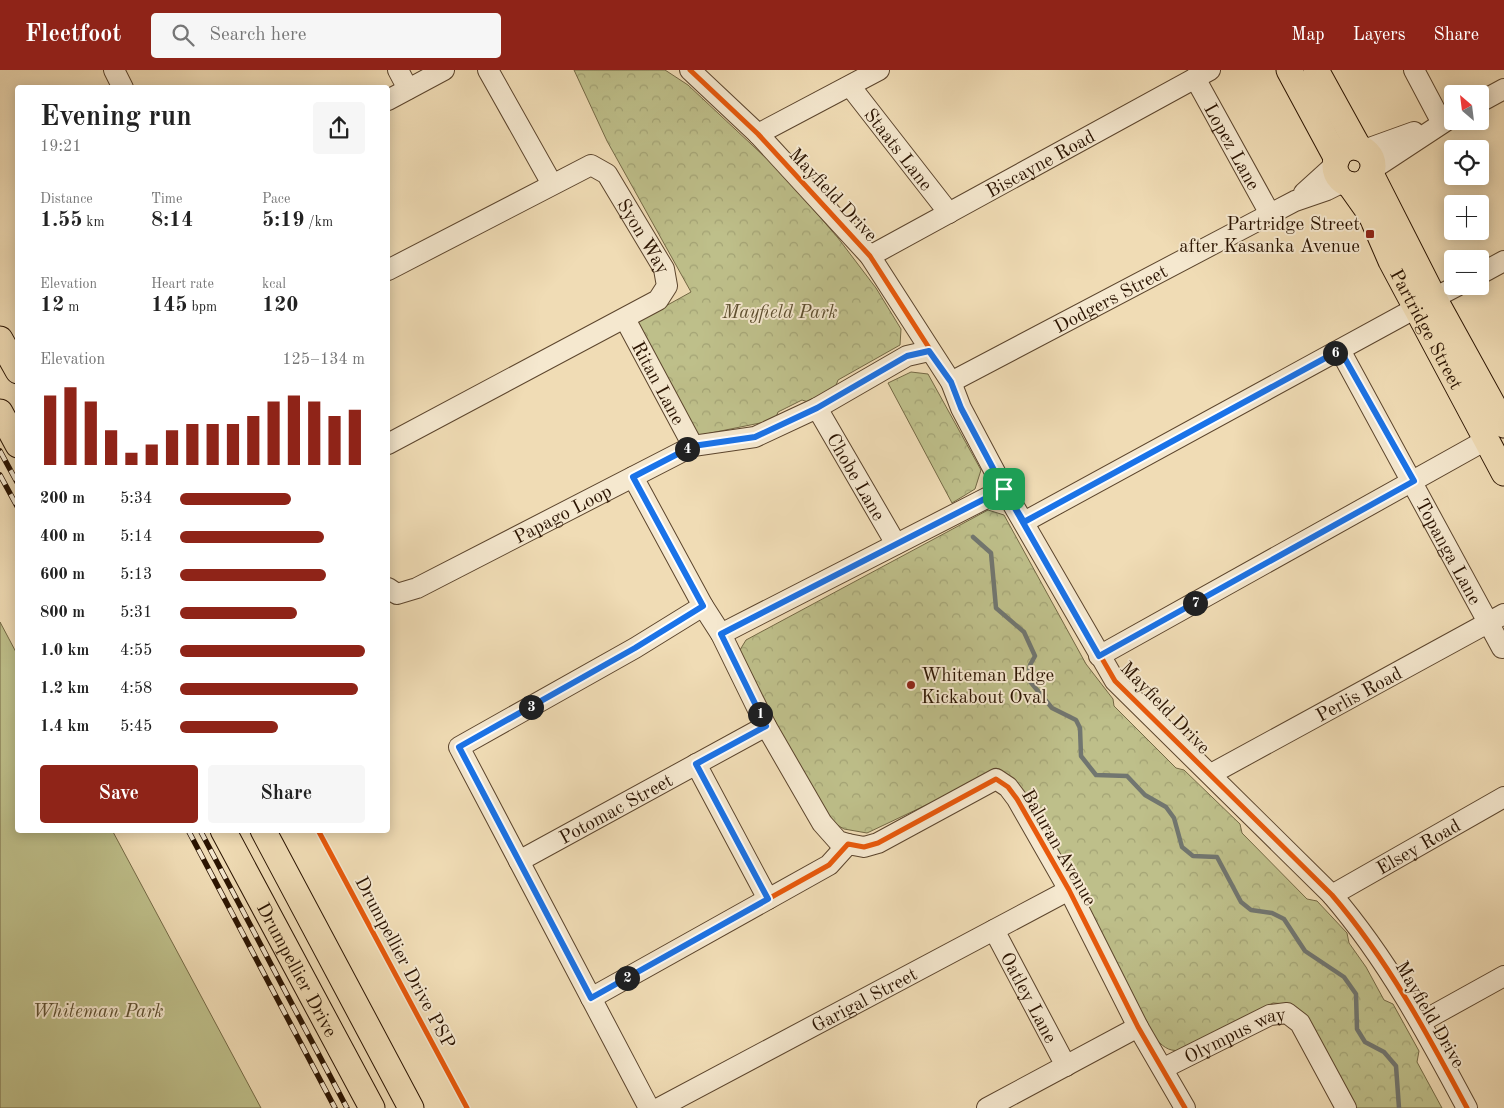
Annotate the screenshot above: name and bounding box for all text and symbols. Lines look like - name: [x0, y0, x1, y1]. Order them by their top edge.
- search box: [151, 13, 501, 58]
- icon: search: [169, 21, 197, 49]
- text: Fleetfoot: [25, 23, 121, 47]
- text: Search here: [209, 26, 306, 45]
- text: Map: [1291, 26, 1325, 44]
- text: Layers: [1353, 26, 1405, 44]
- text: Share: [1433, 26, 1479, 44]
- north arrow: [1444, 85, 1489, 130]
- map controls: [1444, 85, 1489, 295]
- street label: Lopez Lane: [1199, 101, 1262, 194]
- button: share: [313, 102, 365, 154]
- text: Evening run: [40, 104, 192, 132]
- street label: Staats Lane: [859, 106, 935, 195]
- street label: Biscayne Road: [984, 128, 1099, 202]
- text: 19:21: [40, 139, 82, 155]
- button: locate: [1444, 140, 1489, 185]
- street label: Mayfield Drive: [784, 145, 880, 246]
- text: Distance: [40, 192, 93, 206]
- text: Time: [151, 192, 182, 206]
- text: Pace: [262, 192, 290, 206]
- button: +: [1444, 195, 1489, 240]
- street label: Syon Way: [612, 196, 672, 278]
- text: 1.55: [40, 210, 82, 231]
- text: 8:14: [151, 210, 193, 231]
- text: 5:19: [262, 210, 304, 231]
- text: km: [82, 215, 105, 229]
- text: /km: [304, 215, 333, 229]
- place label: Partridge Street after Kasanka Avenue: [1179, 216, 1360, 257]
- marker: Partridge Street after Kasanka Avenue: [1364, 228, 1376, 240]
- button: −: [1444, 250, 1489, 295]
- street label: Dodgers Street: [1052, 263, 1171, 338]
- street label: Partridge Street: [1385, 267, 1465, 393]
- text: Elevation: [40, 277, 97, 291]
- text: Heart rate: [151, 277, 214, 291]
- text: kcal: [262, 277, 286, 291]
- text: 12: [40, 295, 64, 316]
- text: 145: [151, 295, 188, 316]
- text: 120: [262, 295, 299, 316]
- text: m: [64, 300, 79, 314]
- text: bpm: [188, 300, 217, 314]
- park label: Mayfield Park: [721, 304, 838, 323]
- street label: Ritan Lane: [627, 339, 687, 428]
- pin: 6: [1322, 340, 1348, 366]
- text: 6: [1331, 346, 1340, 360]
- text: Elevation: [40, 352, 105, 368]
- text: 125–134 m: [282, 352, 365, 368]
- street label: Chobe Lane: [822, 431, 887, 524]
- pin: 4: [674, 436, 700, 462]
- text: 4: [683, 442, 692, 456]
- pin: [983, 468, 1025, 510]
- icon: arrive: [990, 475, 1018, 503]
- street label: Papago Loop: [511, 483, 615, 548]
- text: 200 m: [40, 491, 85, 507]
- text: 5:34: [120, 491, 152, 507]
- street label: Topanga Lane: [1411, 496, 1484, 608]
- text: 400 m: [40, 529, 85, 545]
- text: 5:14: [120, 529, 152, 545]
- text: 600 m: [40, 567, 85, 583]
- text: 5:13: [120, 567, 152, 583]
- pin: 7: [1182, 590, 1208, 616]
- text: 7: [1191, 596, 1200, 610]
- text: 800 m: [40, 605, 85, 621]
- text: 5:31: [120, 605, 152, 621]
- text: 1.0 km: [40, 643, 89, 659]
- text: 4:55: [120, 643, 152, 659]
- street label: Mayfield Drive: [1116, 659, 1213, 758]
- street label: Perlis Road: [1314, 665, 1406, 727]
- place label: Whiteman Edge Kickabout Oval: [921, 667, 1054, 708]
- marker: Whiteman Edge Kickabout Oval: [905, 679, 917, 691]
- text: 1.2 km: [40, 681, 89, 697]
- text: 4:58: [120, 681, 152, 697]
- pin: 3: [518, 694, 544, 720]
- text: 3: [527, 700, 536, 714]
- pin: 1: [748, 702, 772, 726]
- text: 1: [756, 707, 765, 721]
- text: 1.4 km: [40, 719, 89, 735]
- text: 5:45: [120, 719, 152, 735]
- button: Save: [40, 765, 198, 823]
- button: Share: [208, 765, 365, 823]
- street label: Potomac Street: [557, 772, 677, 849]
- street label: Baluran Avenue: [1017, 787, 1099, 910]
- street label: Elsey Road: [1374, 817, 1464, 879]
- street label: Drumpellier Drive PSP: [350, 874, 457, 1053]
- street label: Drumpellier Drive: [252, 900, 339, 1041]
- street label: Oatley Lane: [996, 950, 1059, 1047]
- street label: Mayfield Drive: [1391, 959, 1467, 1072]
- pin: 2: [614, 966, 640, 990]
- street label: Garigal Street: [809, 966, 921, 1037]
- text: 2: [623, 971, 632, 985]
- park label: Whiteman Park: [32, 1003, 164, 1022]
- street label: Olympus way: [1182, 1006, 1287, 1068]

